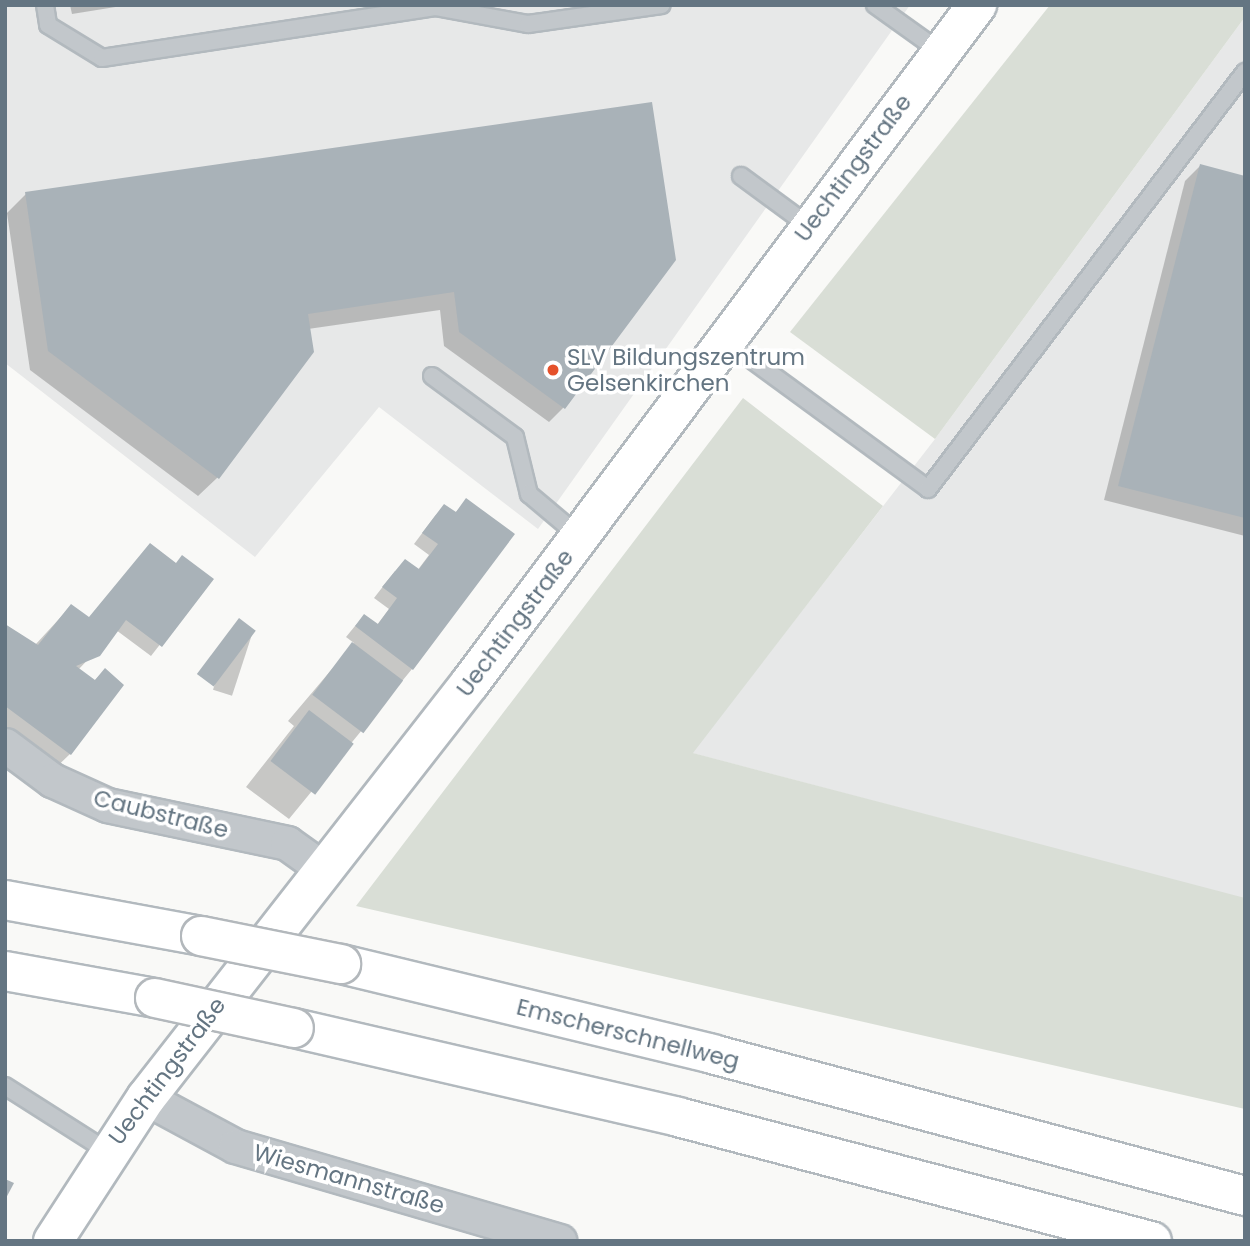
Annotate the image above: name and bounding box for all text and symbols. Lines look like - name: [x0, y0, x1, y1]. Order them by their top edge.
- street label: Uechtingstraße: [789, 89, 917, 247]
- place label: SLV Bildungszentrum Gelsenkirchen: [567, 343, 805, 397]
- marker: SLV Bildungszentrum Gelsenkirchen: [545, 362, 561, 378]
- street label: Uechtingstraße: [451, 544, 579, 702]
- street label: Caubstraße: [91, 784, 231, 844]
- street label: Uechtingstraße: [103, 992, 231, 1150]
- street label: Emscherschnellweg: [514, 993, 742, 1075]
- street label: Wiesmannstraße: [250, 1139, 448, 1219]

